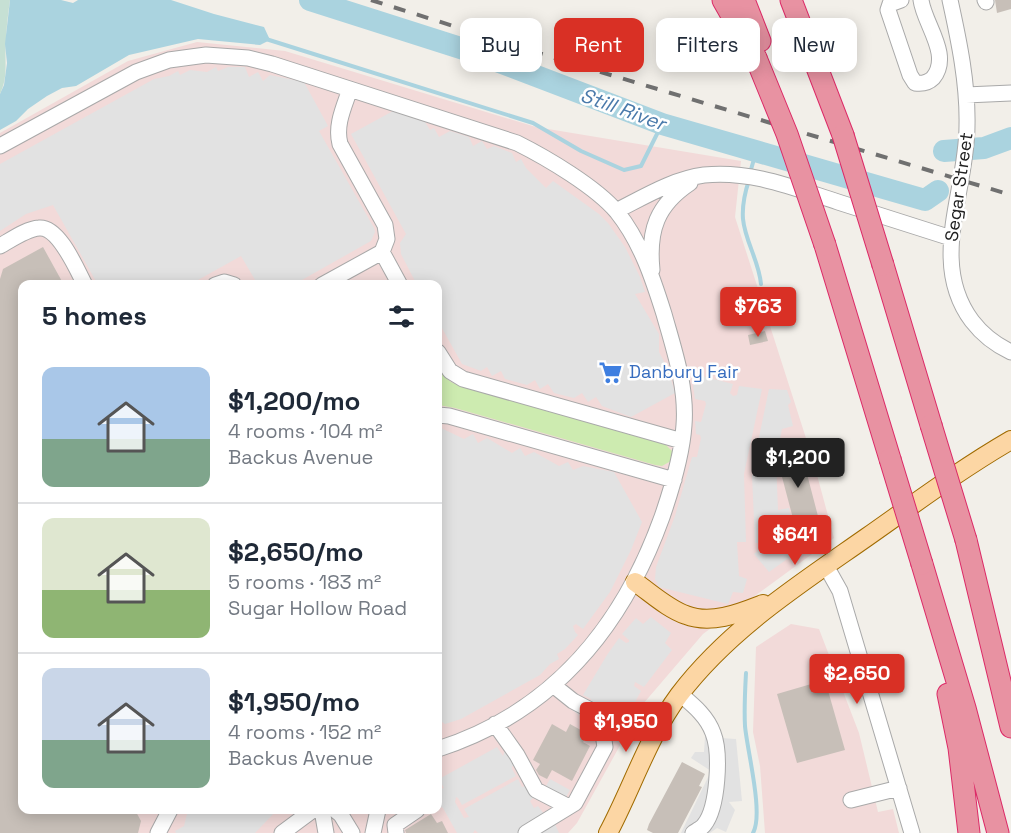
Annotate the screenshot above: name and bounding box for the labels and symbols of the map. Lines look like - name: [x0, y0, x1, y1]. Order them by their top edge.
- water label: Still River: [577, 82, 671, 137]
- street label: Segar Street: [939, 131, 978, 243]
- pin: $763: [722, 287, 794, 338]
- supermarket icon: Danbury Fair: [598, 359, 624, 385]
- place label: Danbury Fair: [629, 360, 739, 383]
- pin: $1,200: [749, 438, 847, 489]
- pin: $641: [759, 515, 831, 566]
- pin: $2,650: [808, 654, 906, 705]
- pin: $1,950: [577, 702, 675, 753]

